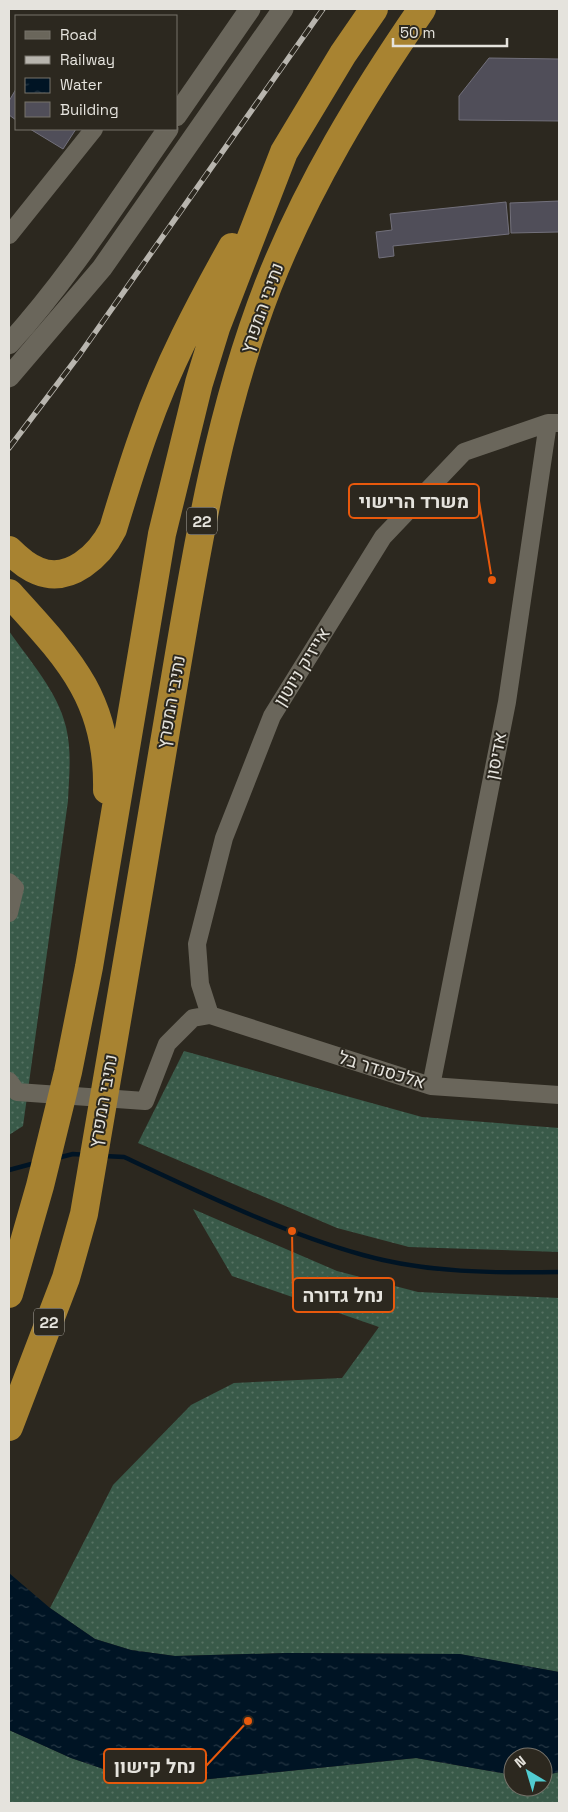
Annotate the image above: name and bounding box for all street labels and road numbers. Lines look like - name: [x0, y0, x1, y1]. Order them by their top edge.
- street label: נתיבי המפרץ: [235, 259, 288, 356]
- road number: 22: [187, 508, 217, 534]
- street label: אייזיק ניוטון: [268, 623, 335, 711]
- street label: נתיבי המפרץ: [151, 653, 190, 750]
- street label: אדיסון: [480, 730, 511, 782]
- street label: אלכסנדר בל: [336, 1045, 429, 1094]
- street label: נתיבי המפרץ: [83, 1052, 122, 1149]
- road number: 22: [34, 1308, 64, 1335]

